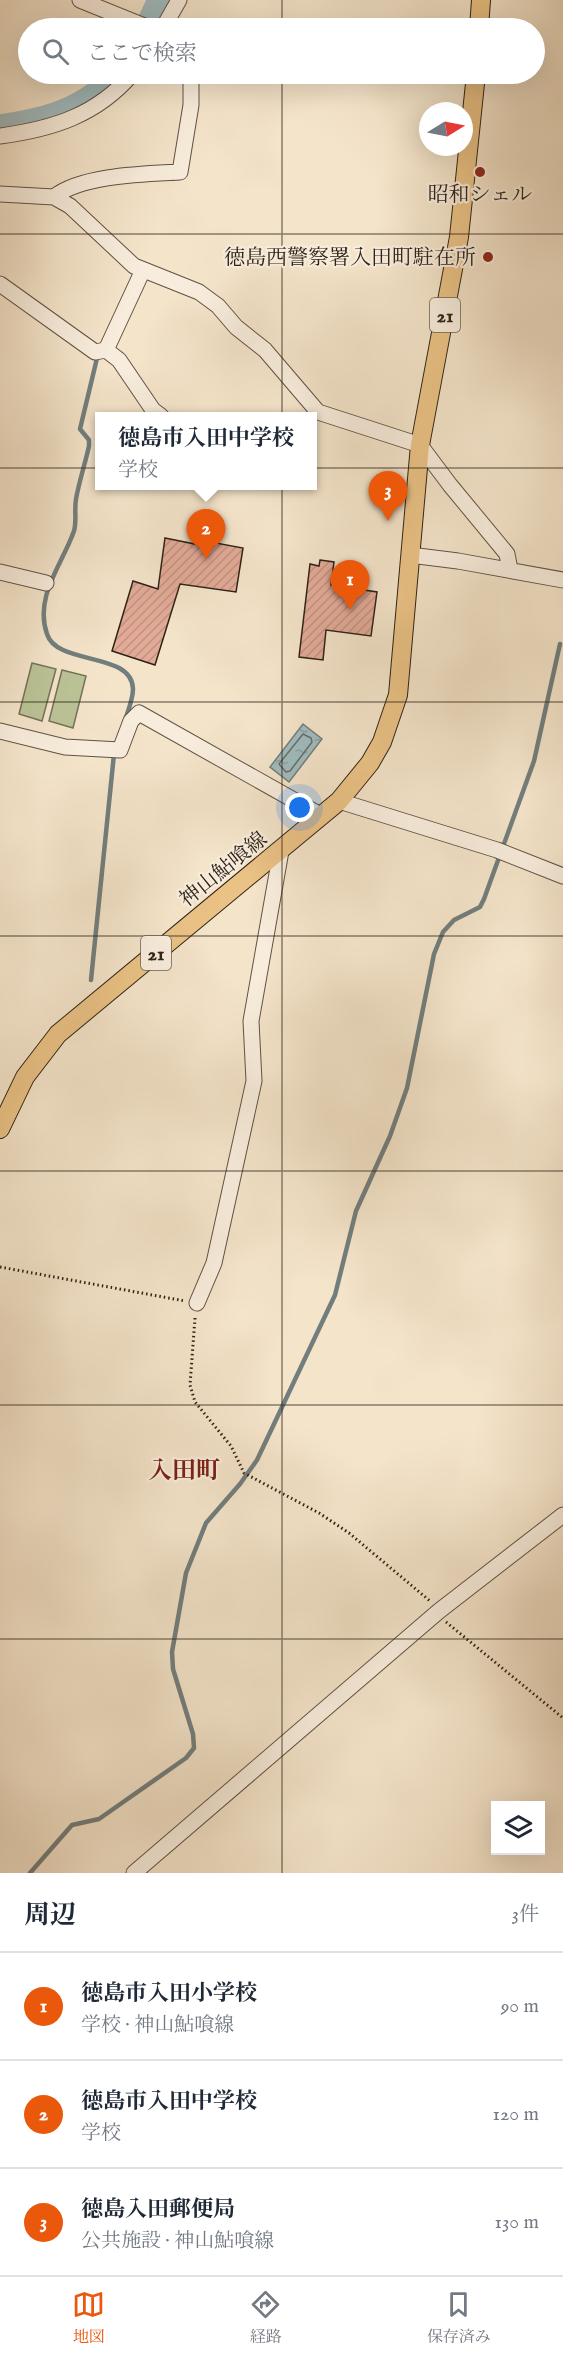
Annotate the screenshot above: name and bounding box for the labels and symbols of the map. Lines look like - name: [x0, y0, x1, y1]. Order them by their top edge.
- north arrow: [419, 102, 473, 156]
- marker: 昭和シェル: [473, 165, 487, 179]
- place label: 昭和シェル: [428, 182, 532, 209]
- place label: 徳島西警察署入田町駐在所: [224, 245, 476, 272]
- marker: 徳島西警察署入田町駐在所: [481, 250, 495, 264]
- road number: 21: [430, 298, 460, 332]
- pin: 3: [368, 472, 408, 521]
- pin: 2: [186, 510, 226, 559]
- pin: 1: [330, 560, 370, 610]
- your location: [285, 793, 314, 822]
- street label: 神山鮎喰線: [175, 827, 273, 914]
- road number: 21: [141, 936, 171, 970]
- district label: 入田町: [148, 1456, 220, 1487]

